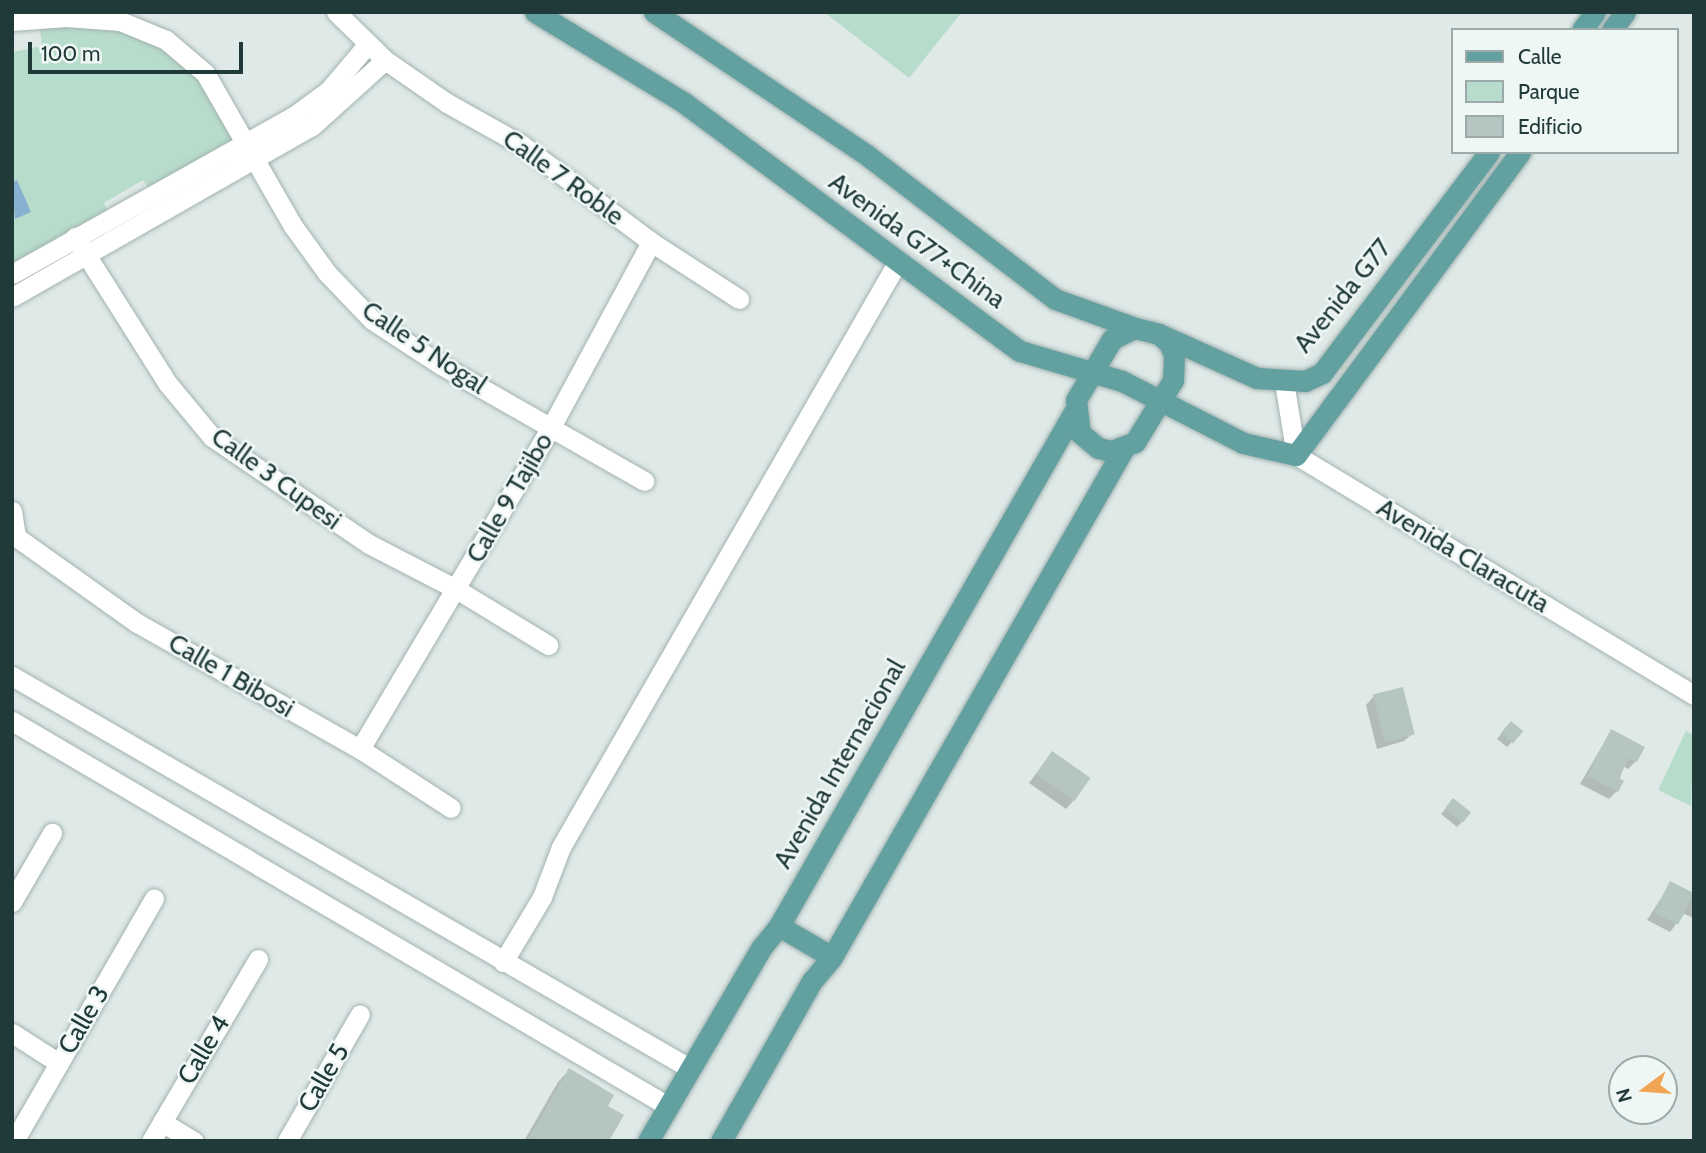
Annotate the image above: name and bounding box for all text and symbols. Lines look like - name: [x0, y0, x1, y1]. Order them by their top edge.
- scale bar: [32, 28, 247, 72]
- legend: [1450, 28, 1678, 154]
- text: 100 m: [41, 41, 100, 66]
- text: Calle: [1518, 44, 1562, 69]
- text: Parque: [1518, 79, 1580, 104]
- text: Edificio: [1518, 114, 1582, 139]
- street label: Calle 7 Roble: [496, 124, 630, 232]
- street label: Avenida G77+China: [823, 166, 1011, 316]
- street label: Avenida G77: [1288, 233, 1398, 359]
- street label: Calle 5 Nogal: [356, 295, 492, 401]
- street label: Calle 3 Cupesi: [205, 421, 347, 537]
- street label: Calle 9 Tajibo: [460, 427, 560, 569]
- street label: Avenida Claracuta: [1371, 492, 1555, 620]
- street label: Calle 1 Bibosi: [163, 627, 299, 725]
- street label: Avenida Internacional: [767, 654, 913, 874]
- street label: Calle 3: [52, 980, 116, 1060]
- street label: Calle 4: [171, 1010, 237, 1090]
- street label: Calle 5: [292, 1038, 356, 1118]
- north arrow: [1608, 1055, 1678, 1125]
- text: N: [1611, 1086, 1637, 1105]

